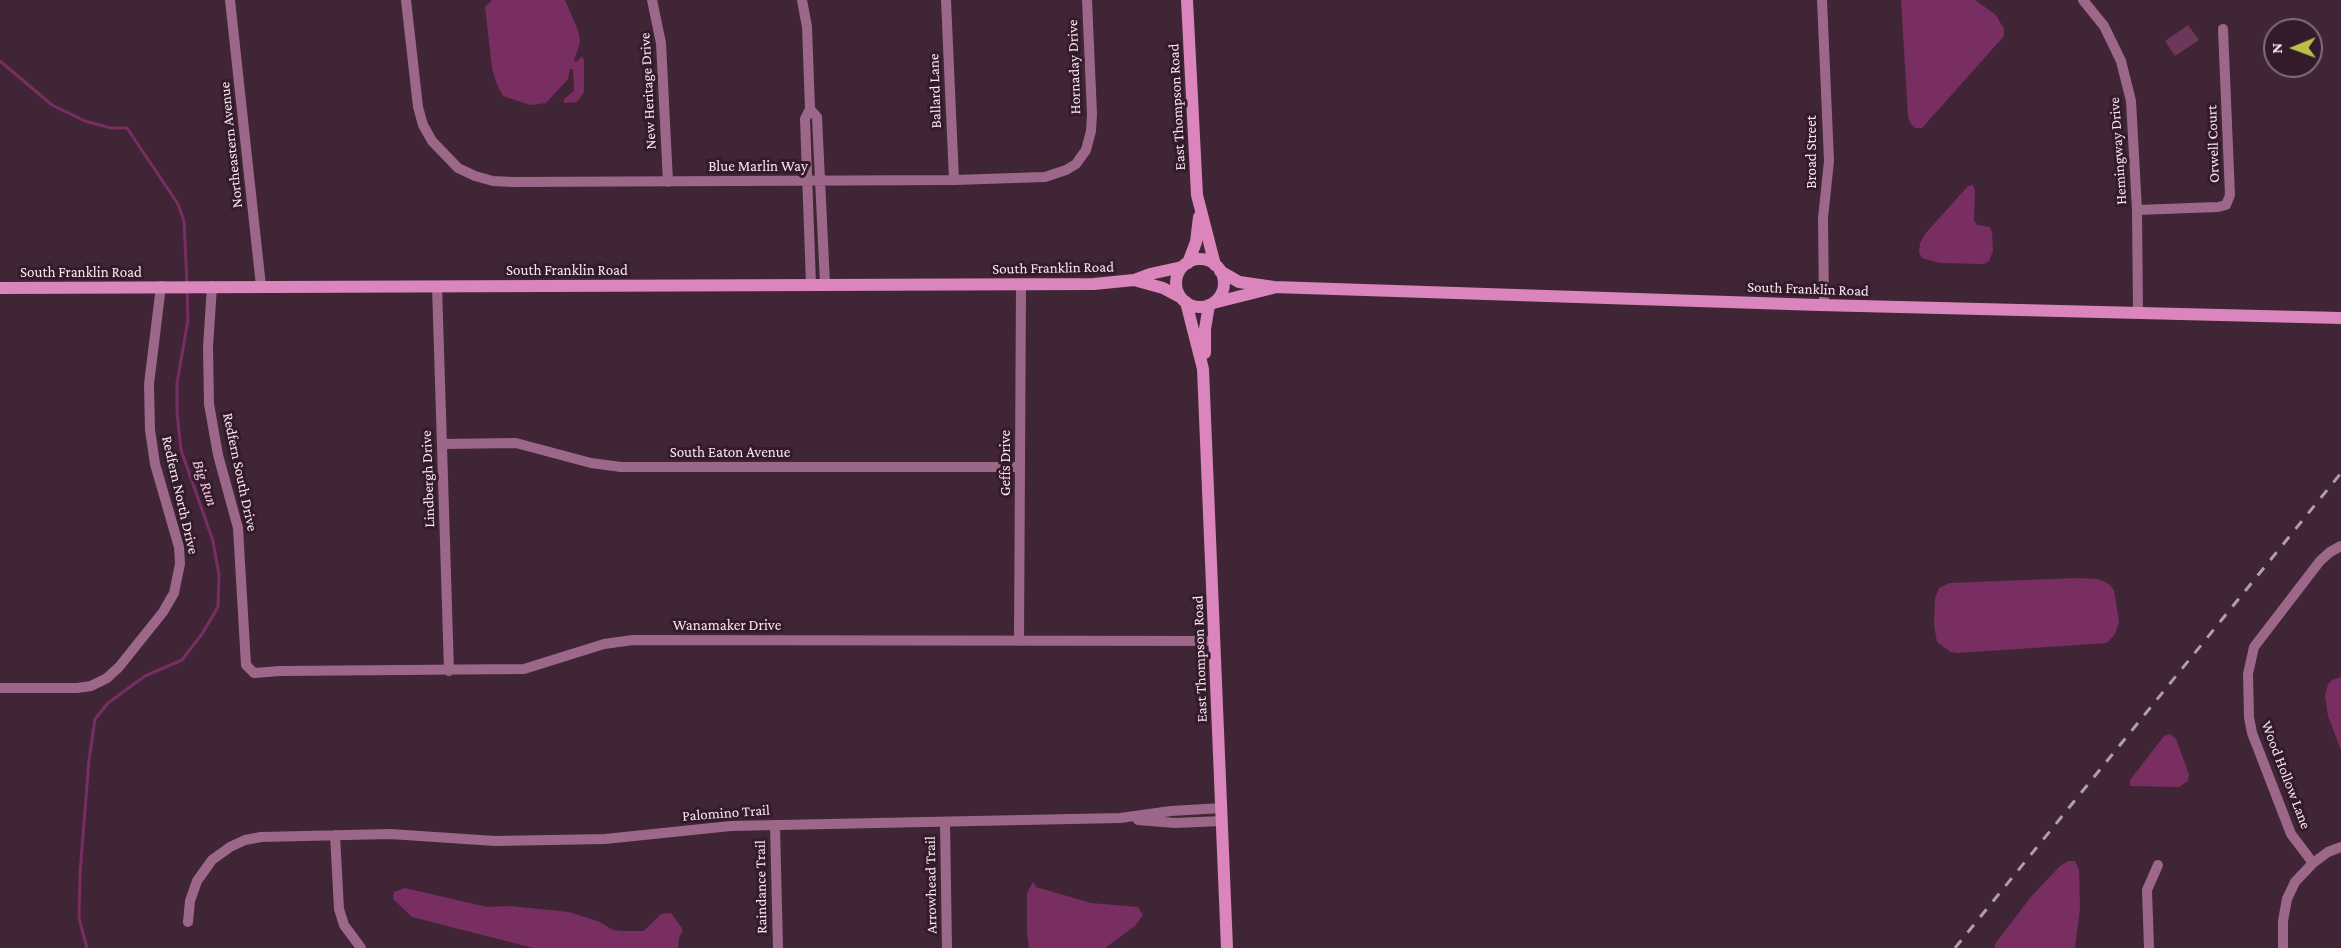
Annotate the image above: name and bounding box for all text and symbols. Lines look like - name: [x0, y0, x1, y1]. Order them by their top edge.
- north arrow: [2263, 18, 2323, 78]
- street label: Hornaday Drive: [1063, 19, 1085, 115]
- street label: New Heritage Drive: [636, 32, 660, 150]
- street label: East Thompson Road: [1165, 43, 1189, 171]
- text: N: [2268, 43, 2285, 54]
- street label: Ballard Lane: [925, 53, 945, 129]
- street label: Northeastern Avenue: [215, 81, 247, 209]
- street label: Hemingway Drive: [2105, 97, 2131, 205]
- street label: Orwell Court: [2203, 105, 2223, 183]
- street label: Broad Street: [1802, 115, 1820, 189]
- street label: Blue Marlin Way: [708, 157, 808, 175]
- street label: South Franklin Road: [992, 258, 1114, 278]
- street label: South Franklin Road: [506, 261, 628, 279]
- street label: South Franklin Road: [20, 263, 142, 281]
- street label: South Franklin Road: [1747, 278, 1869, 300]
- street label: Redfern South Drive: [219, 411, 261, 533]
- street label: Lindbergh Drive: [417, 430, 439, 528]
- street label: Geffs Drive: [996, 430, 1014, 496]
- street label: Redfern North Drive: [158, 434, 202, 556]
- street label: South Eaton Avenue: [670, 443, 790, 461]
- water label: Big Run: [188, 457, 222, 509]
- street label: East Thompson Road: [1189, 595, 1211, 723]
- street label: Wanamaker Drive: [673, 616, 781, 634]
- street label: Wood Hollow Lane: [2257, 718, 2315, 832]
- street label: Palomino Trail: [682, 801, 770, 825]
- street label: Arrowhead Trail: [921, 836, 941, 934]
- street label: Raindance Trail: [751, 840, 771, 934]

